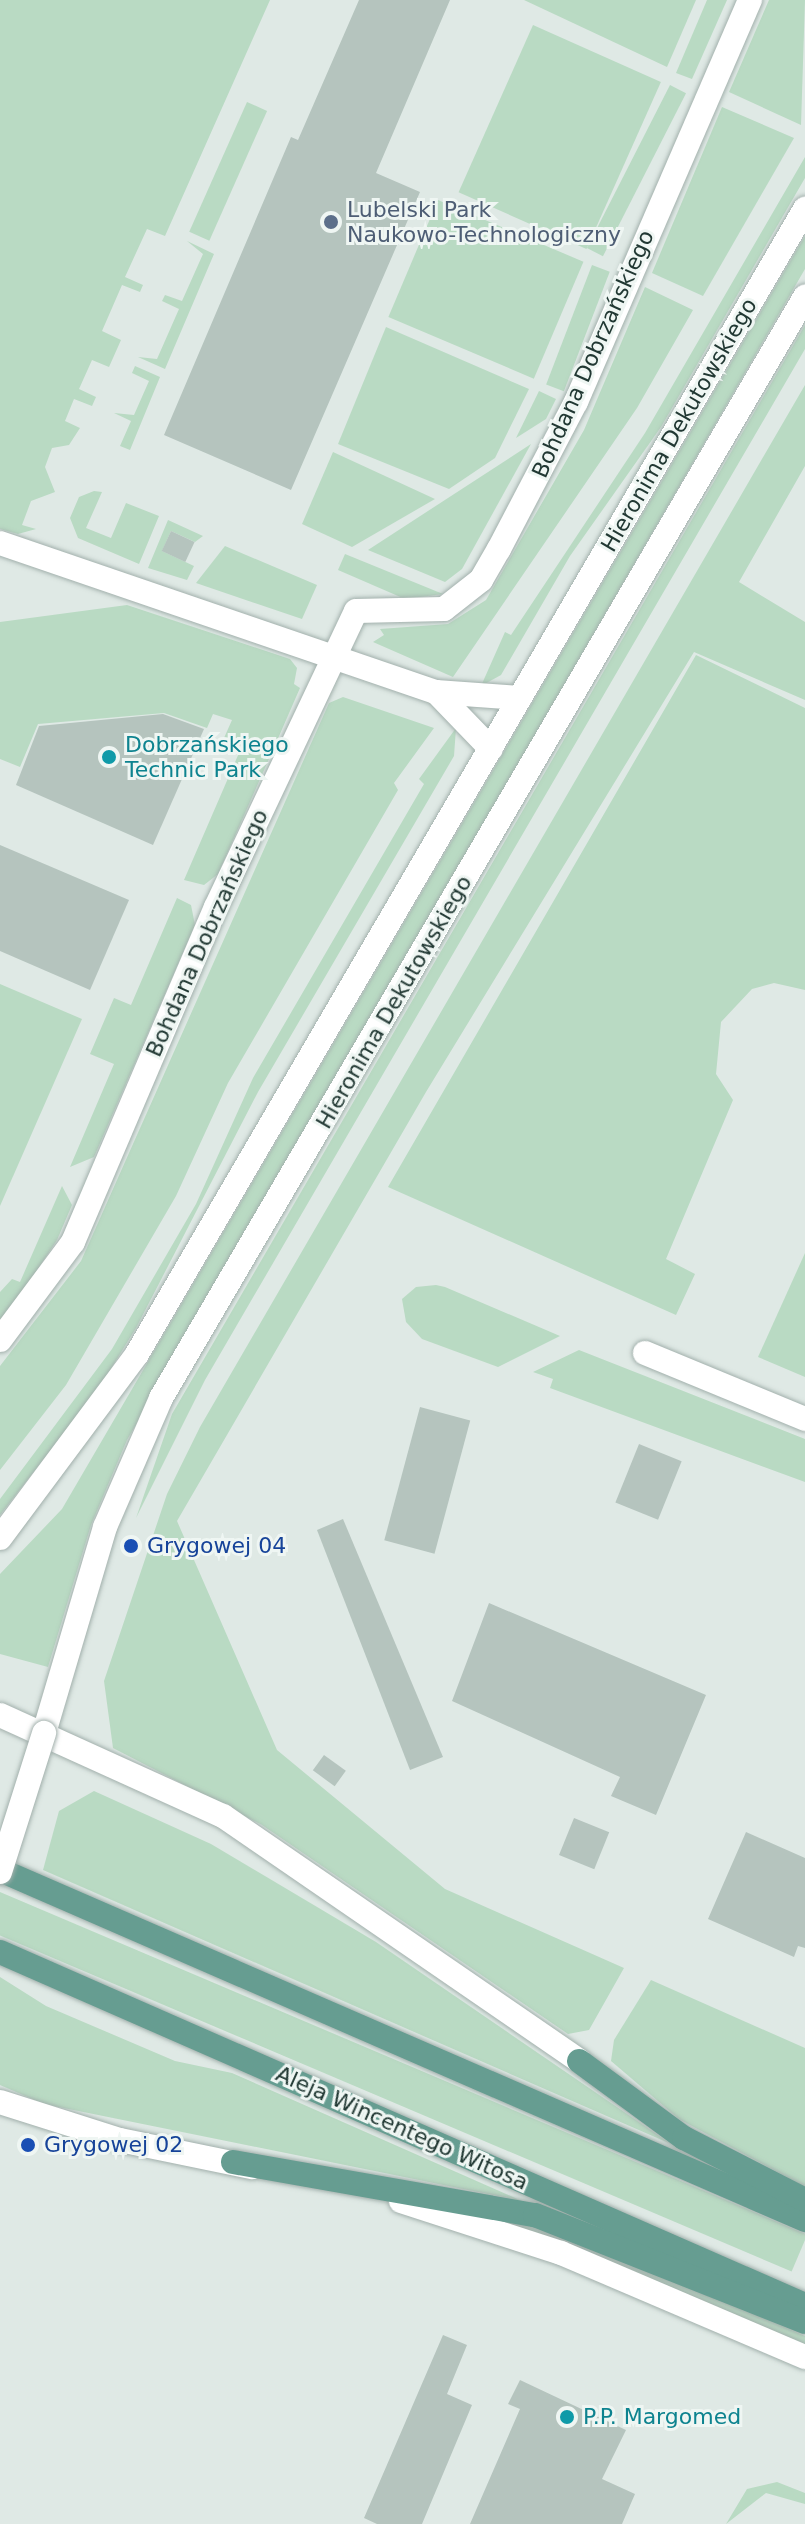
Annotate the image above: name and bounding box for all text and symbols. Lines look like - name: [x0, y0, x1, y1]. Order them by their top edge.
- place label: Lubelski Park Naukowo-Technologiczny: [347, 196, 621, 248]
- marker: Lubelski Park Naukowo-Technologiczny: [322, 213, 340, 231]
- street label: Bohdana Dobrzańskiego: [526, 226, 660, 482]
- street label: Hieronima Dekutowskiego: [596, 294, 762, 556]
- place label: Dobrzańskiego Technic Park: [125, 731, 289, 782]
- marker: Dobrzańskiego Technic Park: [100, 748, 118, 766]
- street label: Bohdana Dobrzańskiego: [140, 805, 274, 1061]
- street label: Hieronima Dekutowskiego: [311, 871, 477, 1133]
- place label: Grygowej 04: [147, 1533, 286, 1559]
- marker: Grygowej 04: [122, 1537, 140, 1555]
- street label: Aleja Wincentego Witosa: [272, 2060, 532, 2196]
- place label: Grygowej 02: [44, 2132, 183, 2158]
- marker: Grygowej 02: [19, 2136, 37, 2154]
- place label: P.P. Margomed: [583, 2404, 741, 2430]
- marker: P.P. Margomed: [558, 2408, 576, 2426]

